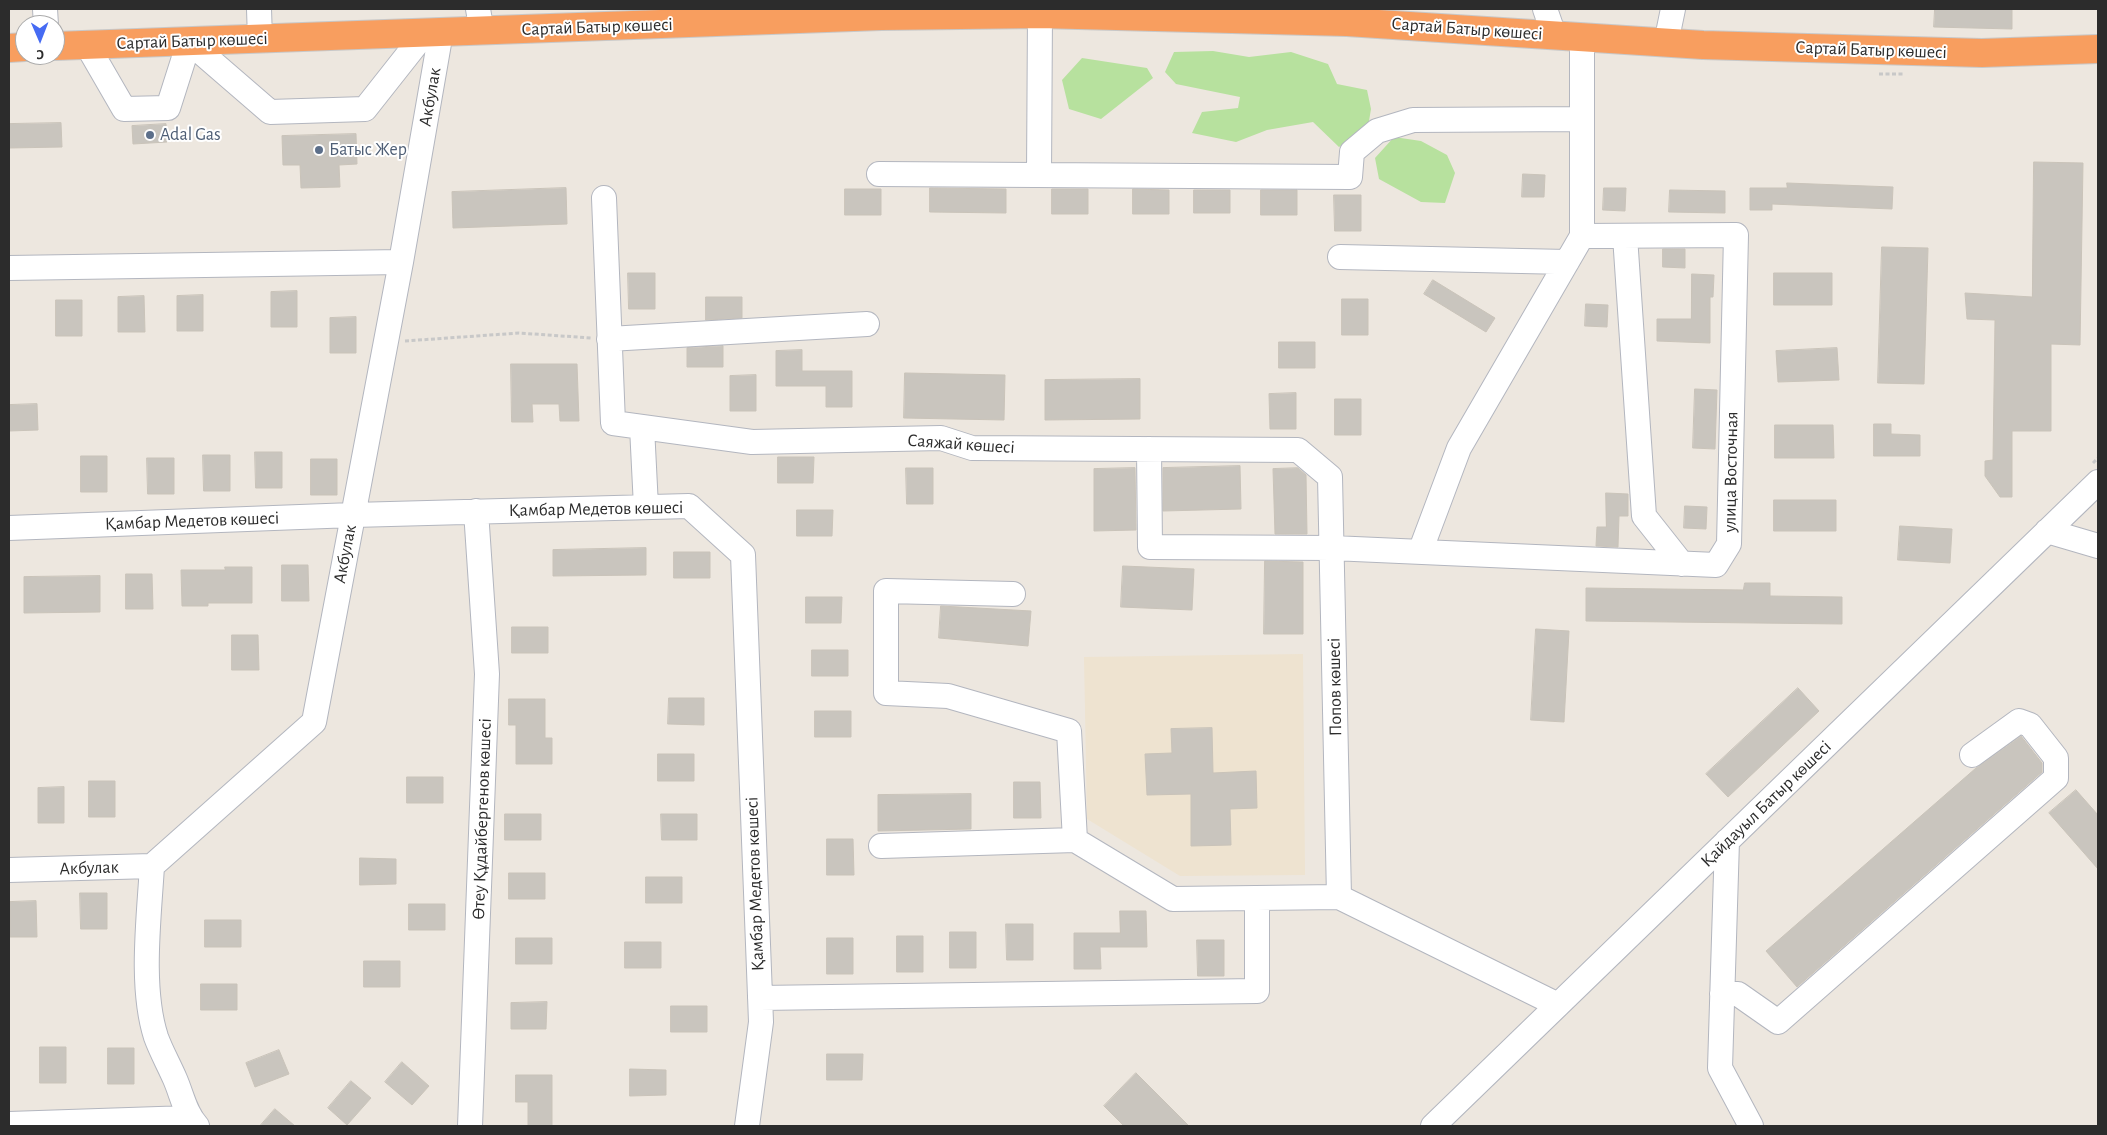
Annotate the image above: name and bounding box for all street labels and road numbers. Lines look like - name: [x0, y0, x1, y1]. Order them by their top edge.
- street label: Сартай Батыр көшесі: [1391, 13, 1543, 45]
- street label: Сартай Батыр көшесі: [521, 14, 673, 40]
- street label: Сартай Батыр көшесі: [116, 28, 268, 54]
- street label: Сартай Батыр көшесі: [1795, 37, 1947, 63]
- street label: Акбулак: [414, 66, 446, 128]
- street label: улица Восточная: [1719, 411, 1743, 533]
- street label: Саяжай көшесі: [907, 429, 1015, 459]
- street label: Қамбар Медетов көшесі: [508, 497, 684, 521]
- street label: Қамбар Медетов көшесі: [104, 507, 280, 535]
- street label: Акбулак: [329, 523, 361, 585]
- street label: Попов көшесі: [1323, 638, 1347, 736]
- street label: Өтеу Құдайбергенов көшесі: [468, 718, 496, 920]
- street label: Қайдауыл Батыр көшесі: [1696, 736, 1836, 872]
- street label: Қамбар Медетов көшесі: [741, 796, 769, 972]
- street label: Акбулак: [59, 856, 119, 880]

